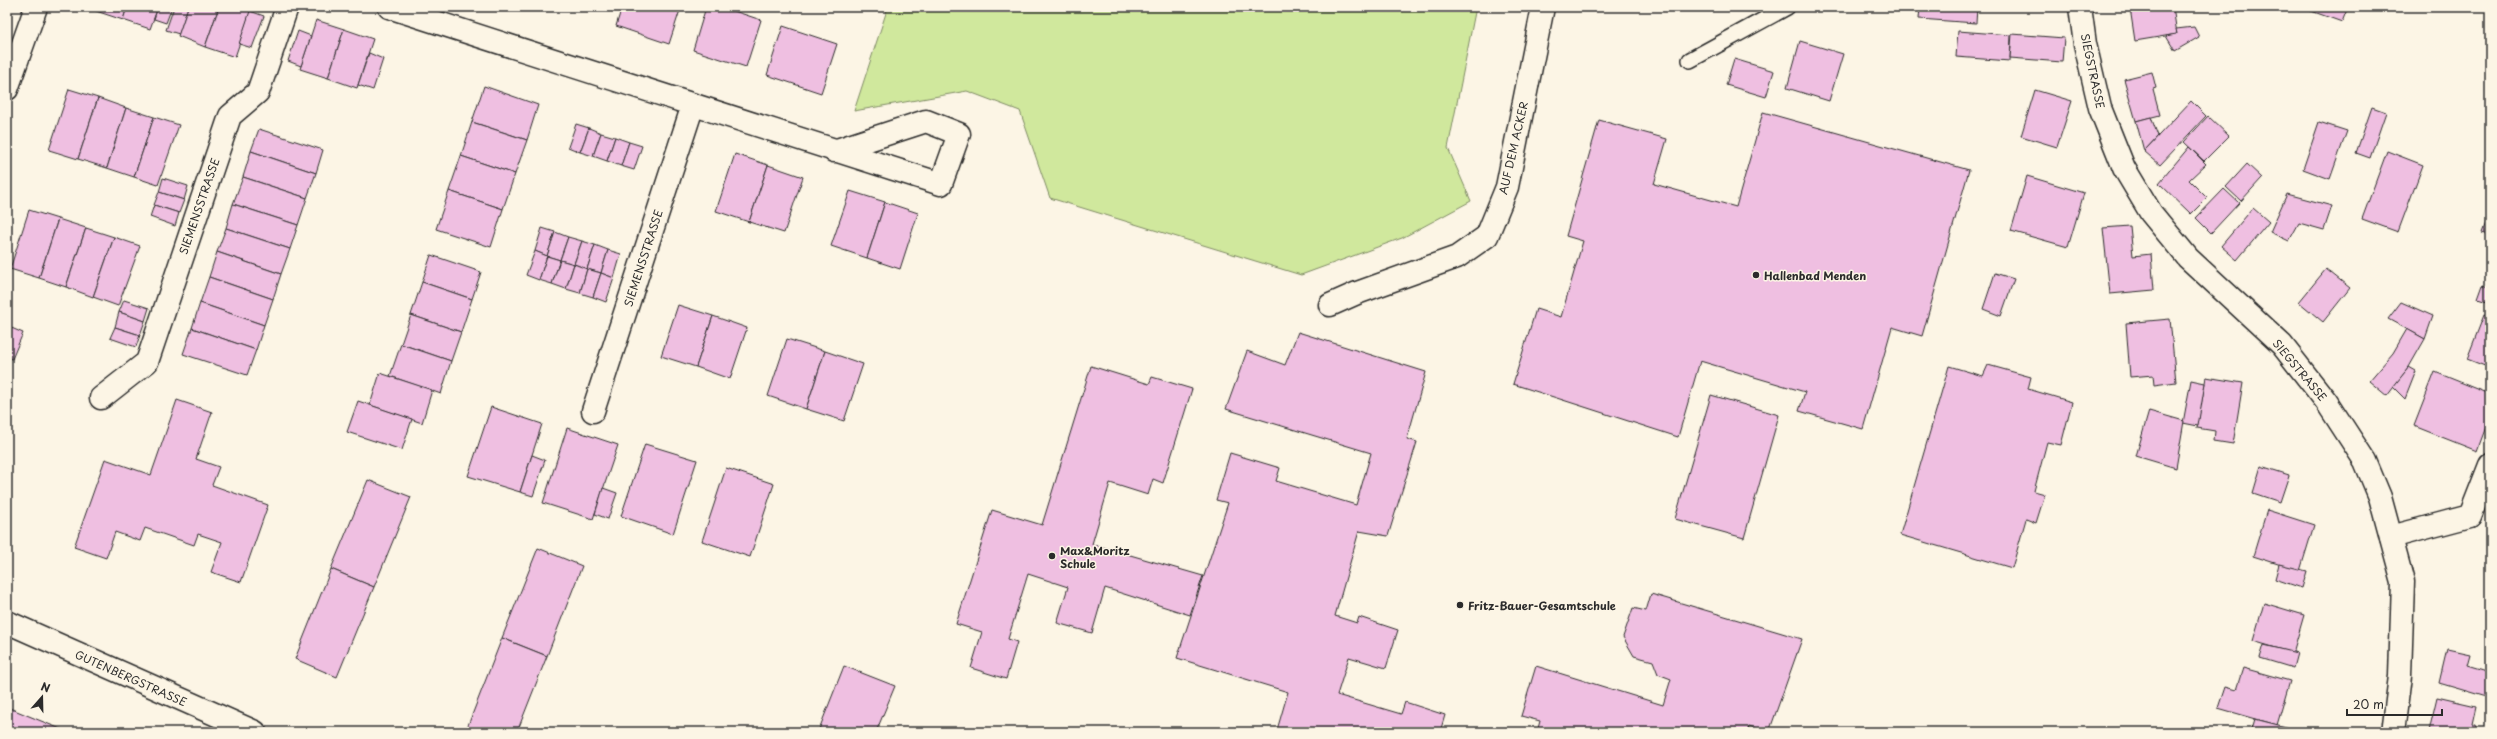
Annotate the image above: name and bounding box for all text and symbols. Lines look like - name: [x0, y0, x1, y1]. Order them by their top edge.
- street label: SIEGSTRASSE: [2077, 32, 2109, 110]
- street label: AUF DEM ACKER: [1494, 100, 1532, 196]
- street label: SIEMENSSTRASSE: [175, 156, 223, 256]
- street label: SIEMENSSTRASSE: [619, 207, 667, 309]
- place label: Hallenbad Menden: [1764, 267, 1866, 284]
- marker: Hallenbad Menden: [1751, 270, 1761, 280]
- street label: SIEGSTRASSE: [2269, 335, 2331, 405]
- place label: Max&Moritz Schule: [1060, 542, 1130, 572]
- marker: Max&Moritz Schule: [1047, 551, 1057, 561]
- place label: Fritz-Bauer-Gesamtschule: [1468, 597, 1616, 614]
- marker: Fritz-Bauer-Gesamtschule: [1455, 600, 1465, 610]
- street label: GUTENBERGSTRASSE: [72, 646, 190, 710]
- north arrow: [22, 677, 62, 717]
- text: N: [39, 678, 53, 697]
- scale bar: [2347, 691, 2442, 717]
- text: 20 m: [2353, 695, 2384, 713]

